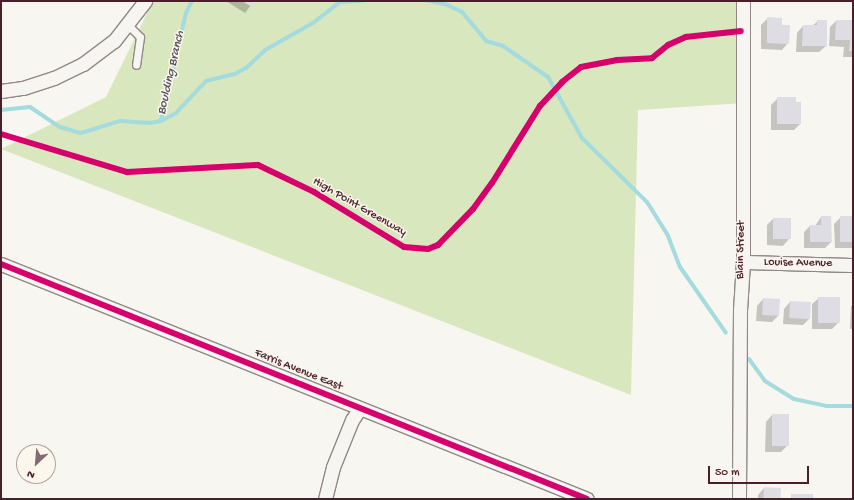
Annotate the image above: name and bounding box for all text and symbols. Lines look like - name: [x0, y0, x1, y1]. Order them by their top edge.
- water label: Boulding Branch: [155, 30, 189, 116]
- street label: High Point Greenway: [309, 175, 409, 241]
- street label: Blain Street: [734, 221, 750, 279]
- street label: Louise Avenue: [764, 256, 832, 272]
- street label: Farris Avenue East: [252, 347, 344, 395]
- north arrow: [16, 444, 56, 484]
- scale bar: [710, 458, 811, 484]
- text: 50 m: [715, 466, 740, 480]
- text: N: [25, 467, 37, 481]

